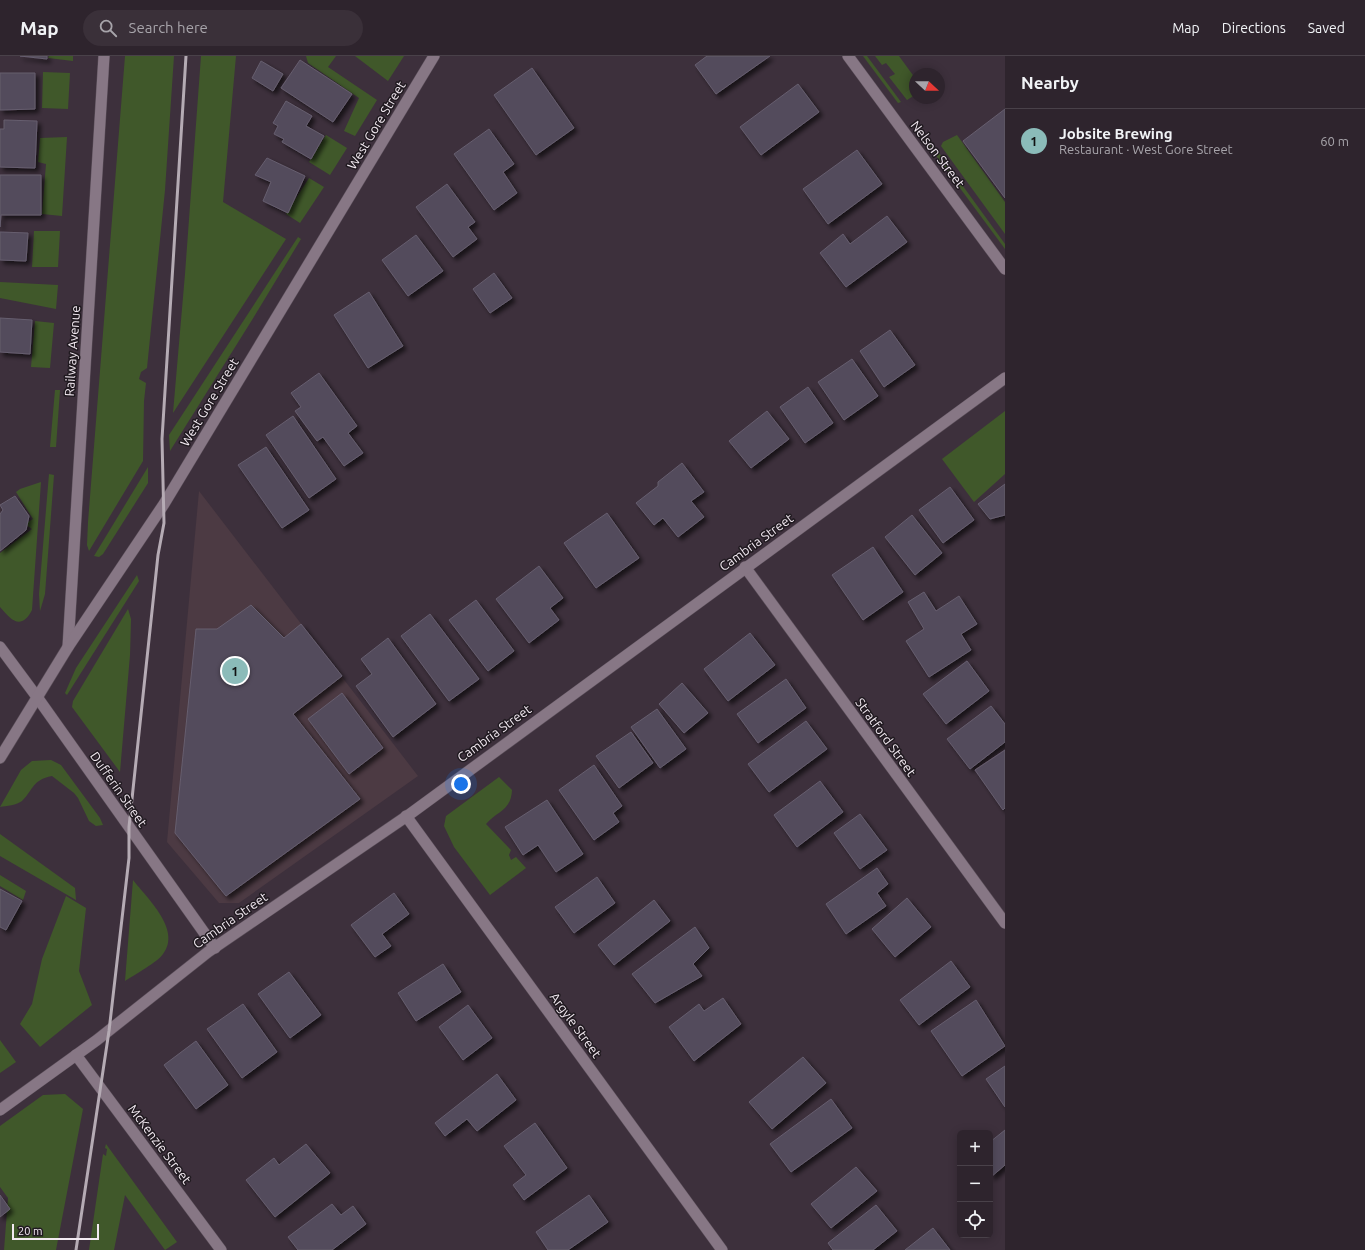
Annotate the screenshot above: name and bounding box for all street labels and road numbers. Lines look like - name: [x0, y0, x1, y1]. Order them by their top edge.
- street label: West Gore Street: [344, 78, 408, 172]
- street label: Nelson Street: [908, 118, 968, 190]
- street label: Railway Avenue: [62, 305, 82, 397]
- street label: West Gore Street: [177, 355, 241, 449]
- street label: Cambria Street: [716, 511, 796, 573]
- street label: Stratford Street: [853, 695, 919, 779]
- street label: Cambria Street: [454, 702, 534, 764]
- street label: Dufferin Street: [88, 749, 150, 829]
- street label: Cambria Street: [190, 889, 270, 951]
- street label: Argyle Street: [548, 990, 604, 1060]
- street label: McKenzie Street: [126, 1102, 194, 1186]

